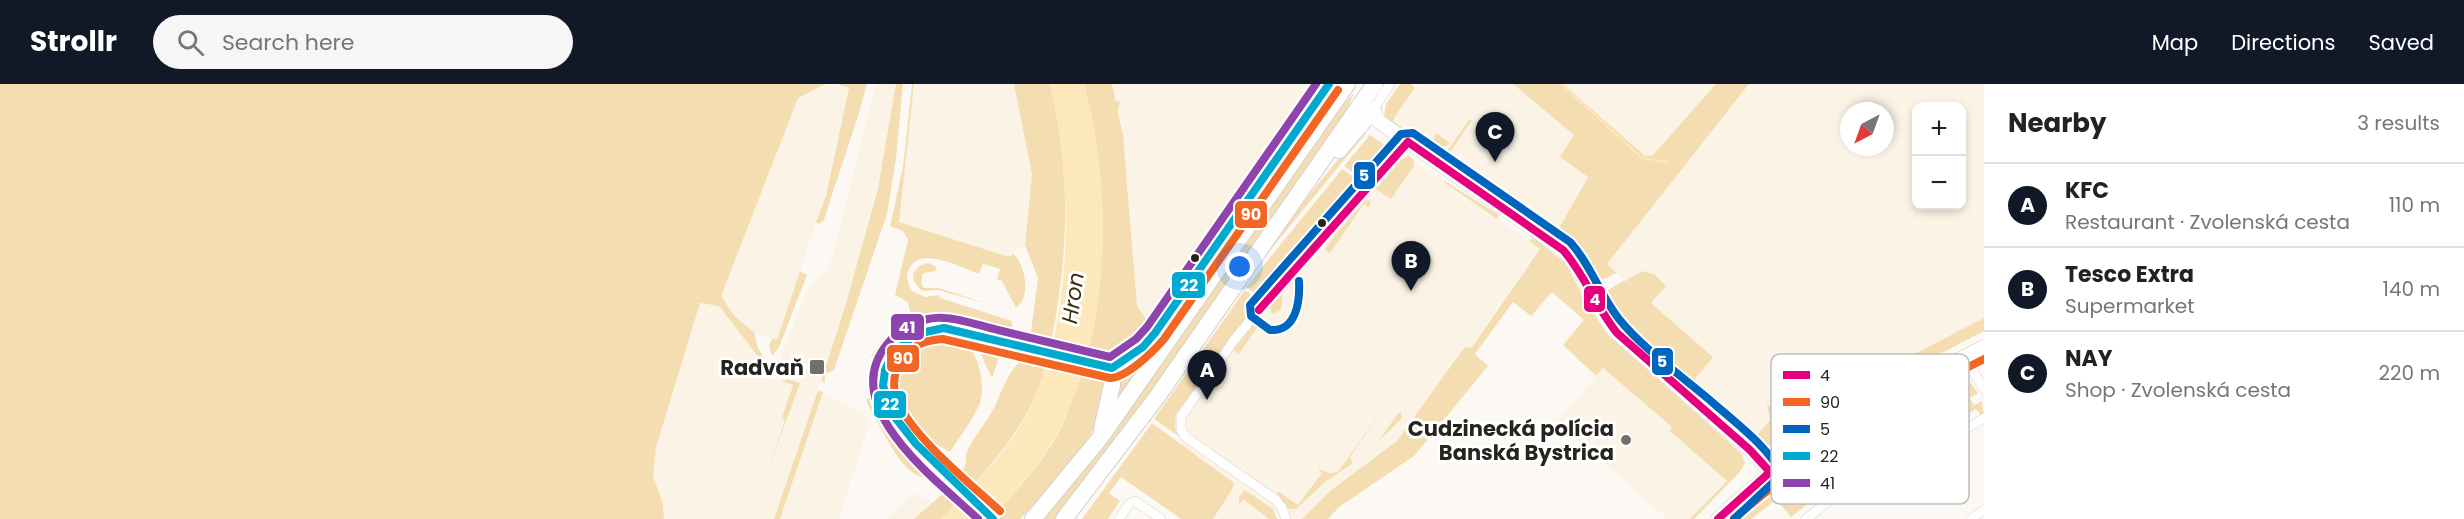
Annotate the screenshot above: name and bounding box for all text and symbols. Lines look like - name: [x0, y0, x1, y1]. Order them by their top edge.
- search box: [153, 15, 573, 69]
- text: Strollr: [30, 22, 117, 61]
- icon: search: [174, 26, 207, 59]
- text: Search here: [222, 27, 354, 58]
- text: Map: [2152, 28, 2198, 57]
- text: Directions: [2231, 28, 2335, 57]
- text: Saved: [2368, 28, 2434, 57]
- north arrow: [1840, 102, 1894, 156]
- map controls: [1912, 102, 1966, 210]
- button: +: [1912, 102, 1966, 156]
- text: Nearby: [2008, 105, 2106, 141]
- text: 3 results: [2357, 109, 2440, 137]
- pin: C: [1476, 112, 1514, 162]
- button: −: [1912, 156, 1966, 210]
- line badge: 5: [1353, 161, 1376, 190]
- text: 5: [1359, 164, 1369, 187]
- text: KFC: [2065, 175, 2109, 206]
- text: A: [2020, 191, 2035, 219]
- text: 110 m: [2389, 191, 2440, 219]
- line badge: 90: [1234, 200, 1268, 229]
- text: 90: [1241, 203, 1261, 226]
- text: Restaurant · Zvolenská cesta: [2065, 208, 2350, 236]
- unlabelled marker: [1316, 217, 1328, 229]
- pin: B: [1392, 242, 1430, 291]
- unlabelled marker: [1189, 252, 1201, 264]
- your location: [1225, 252, 1254, 281]
- text: Tesco Extra: [2065, 259, 2194, 290]
- water label: Hron: [1054, 270, 1092, 326]
- line badge: 22: [1171, 271, 1206, 299]
- text: 22: [1180, 274, 1198, 297]
- text: B: [2021, 275, 2034, 303]
- text: 140 m: [2383, 275, 2440, 303]
- line badge: 4: [1583, 285, 1606, 313]
- text: 4: [1590, 288, 1601, 311]
- text: Supermarket: [2065, 292, 2194, 320]
- line badge: 41: [890, 313, 925, 341]
- text: 41: [899, 316, 915, 339]
- text: NAY: [2065, 343, 2113, 374]
- line badge: 90: [886, 344, 920, 373]
- text: 90: [893, 347, 913, 370]
- line badge: 5: [1651, 347, 1674, 376]
- pin: A: [1188, 350, 1226, 400]
- text: 5: [1657, 350, 1667, 373]
- place label: Radvaň: [720, 353, 804, 382]
- legend: [1771, 354, 1969, 504]
- marker: Radvaň: [808, 358, 826, 376]
- text: C: [2020, 359, 2035, 387]
- text: 220 m: [2379, 359, 2440, 387]
- text: 4: [1820, 364, 1830, 387]
- text: Shop · Zvolenská cesta: [2065, 376, 2291, 404]
- line badge: 22: [873, 390, 907, 419]
- text: 90: [1820, 391, 1840, 414]
- text: 22: [881, 393, 899, 416]
- place label: Cudzinecká polícia Banská Bystrica: [1408, 414, 1614, 467]
- text: 5: [1820, 418, 1830, 441]
- marker: Cudzinecká polícia Banská Bystrica: [1619, 433, 1633, 447]
- text: 22: [1820, 445, 1838, 468]
- text: 41: [1820, 472, 1835, 495]

